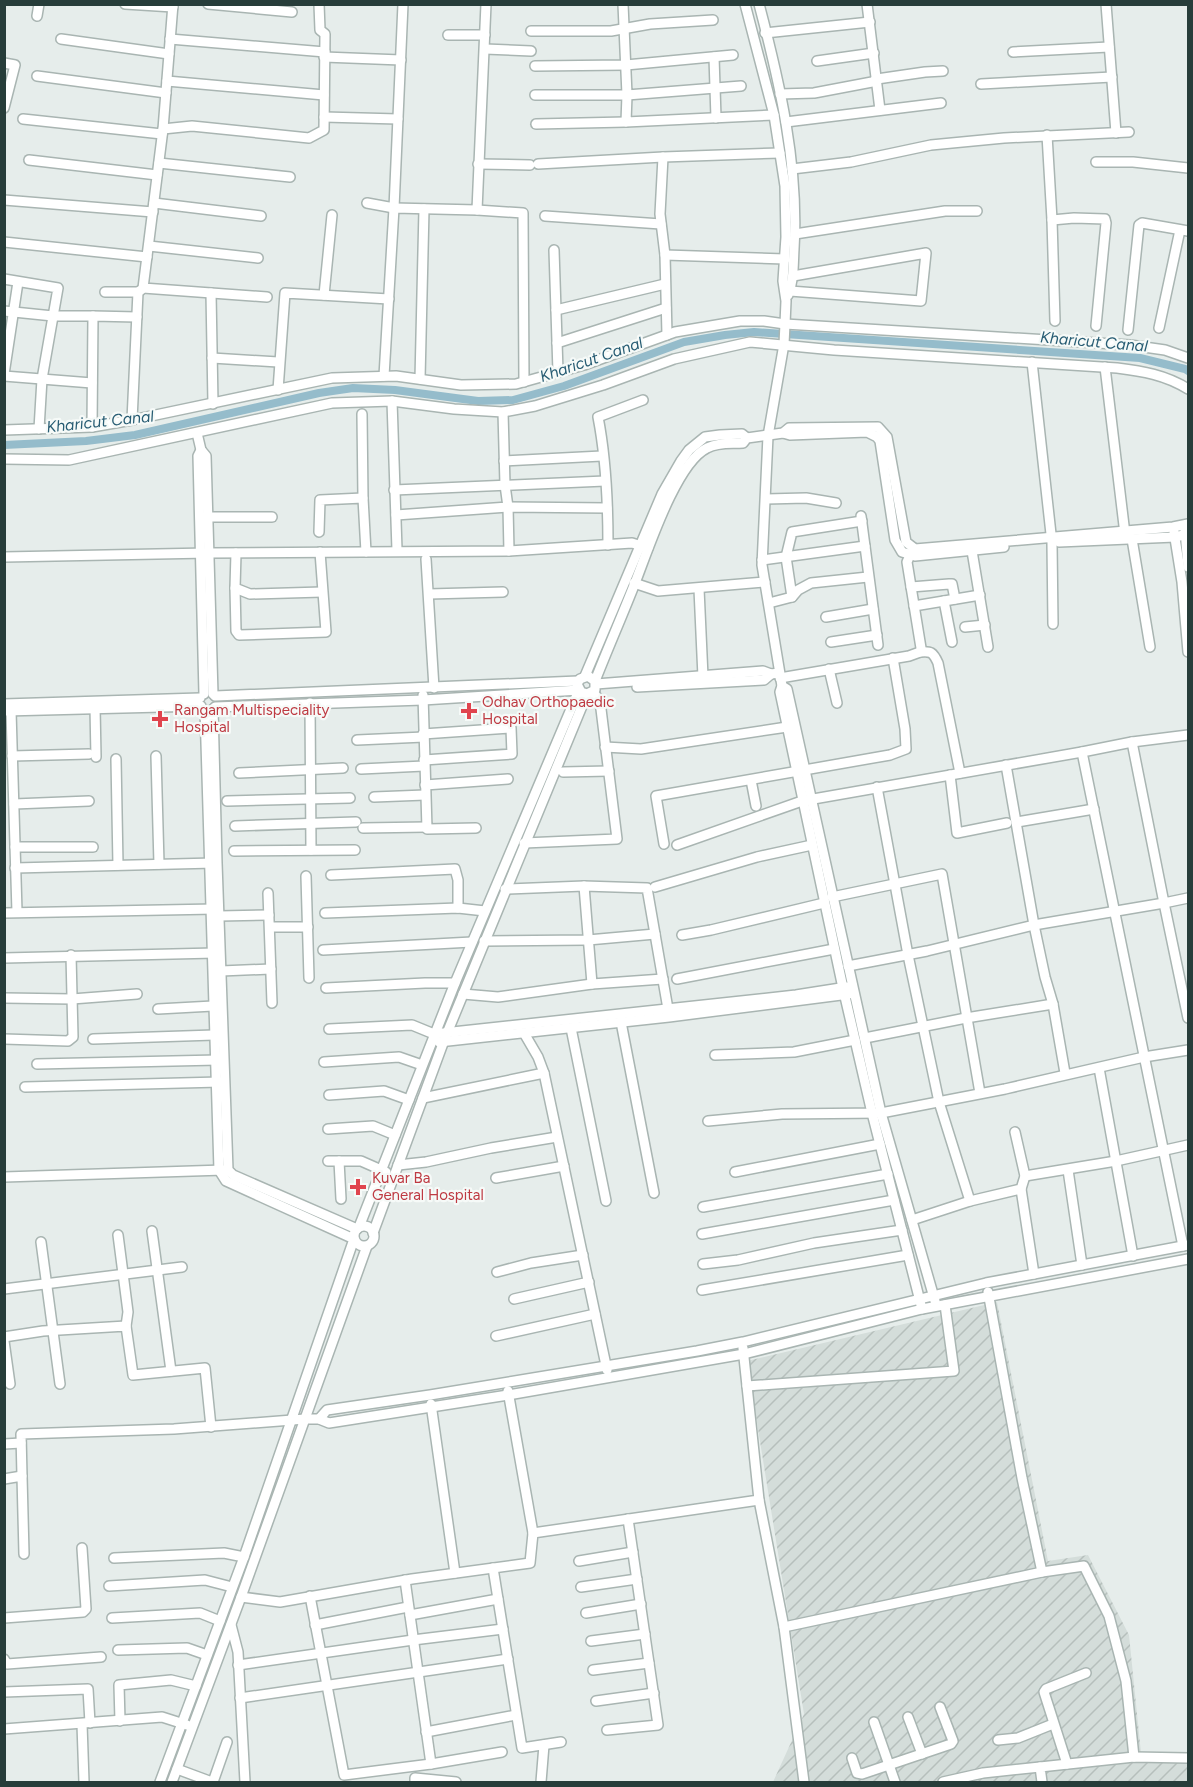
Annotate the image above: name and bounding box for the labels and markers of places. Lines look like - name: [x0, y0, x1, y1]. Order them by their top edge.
- place label: Odhav Orthopaedic Hospital: [482, 693, 614, 728]
- place label: Rangam Multispeciality Hospital: [174, 701, 330, 736]
- marker: Odhav Orthopaedic Hospital: [460, 702, 478, 720]
- marker: Rangam Multispeciality Hospital: [151, 710, 169, 728]
- place label: Kuvar Ba General Hospital: [372, 1169, 484, 1204]
- marker: Kuvar Ba General Hospital: [349, 1178, 367, 1196]

